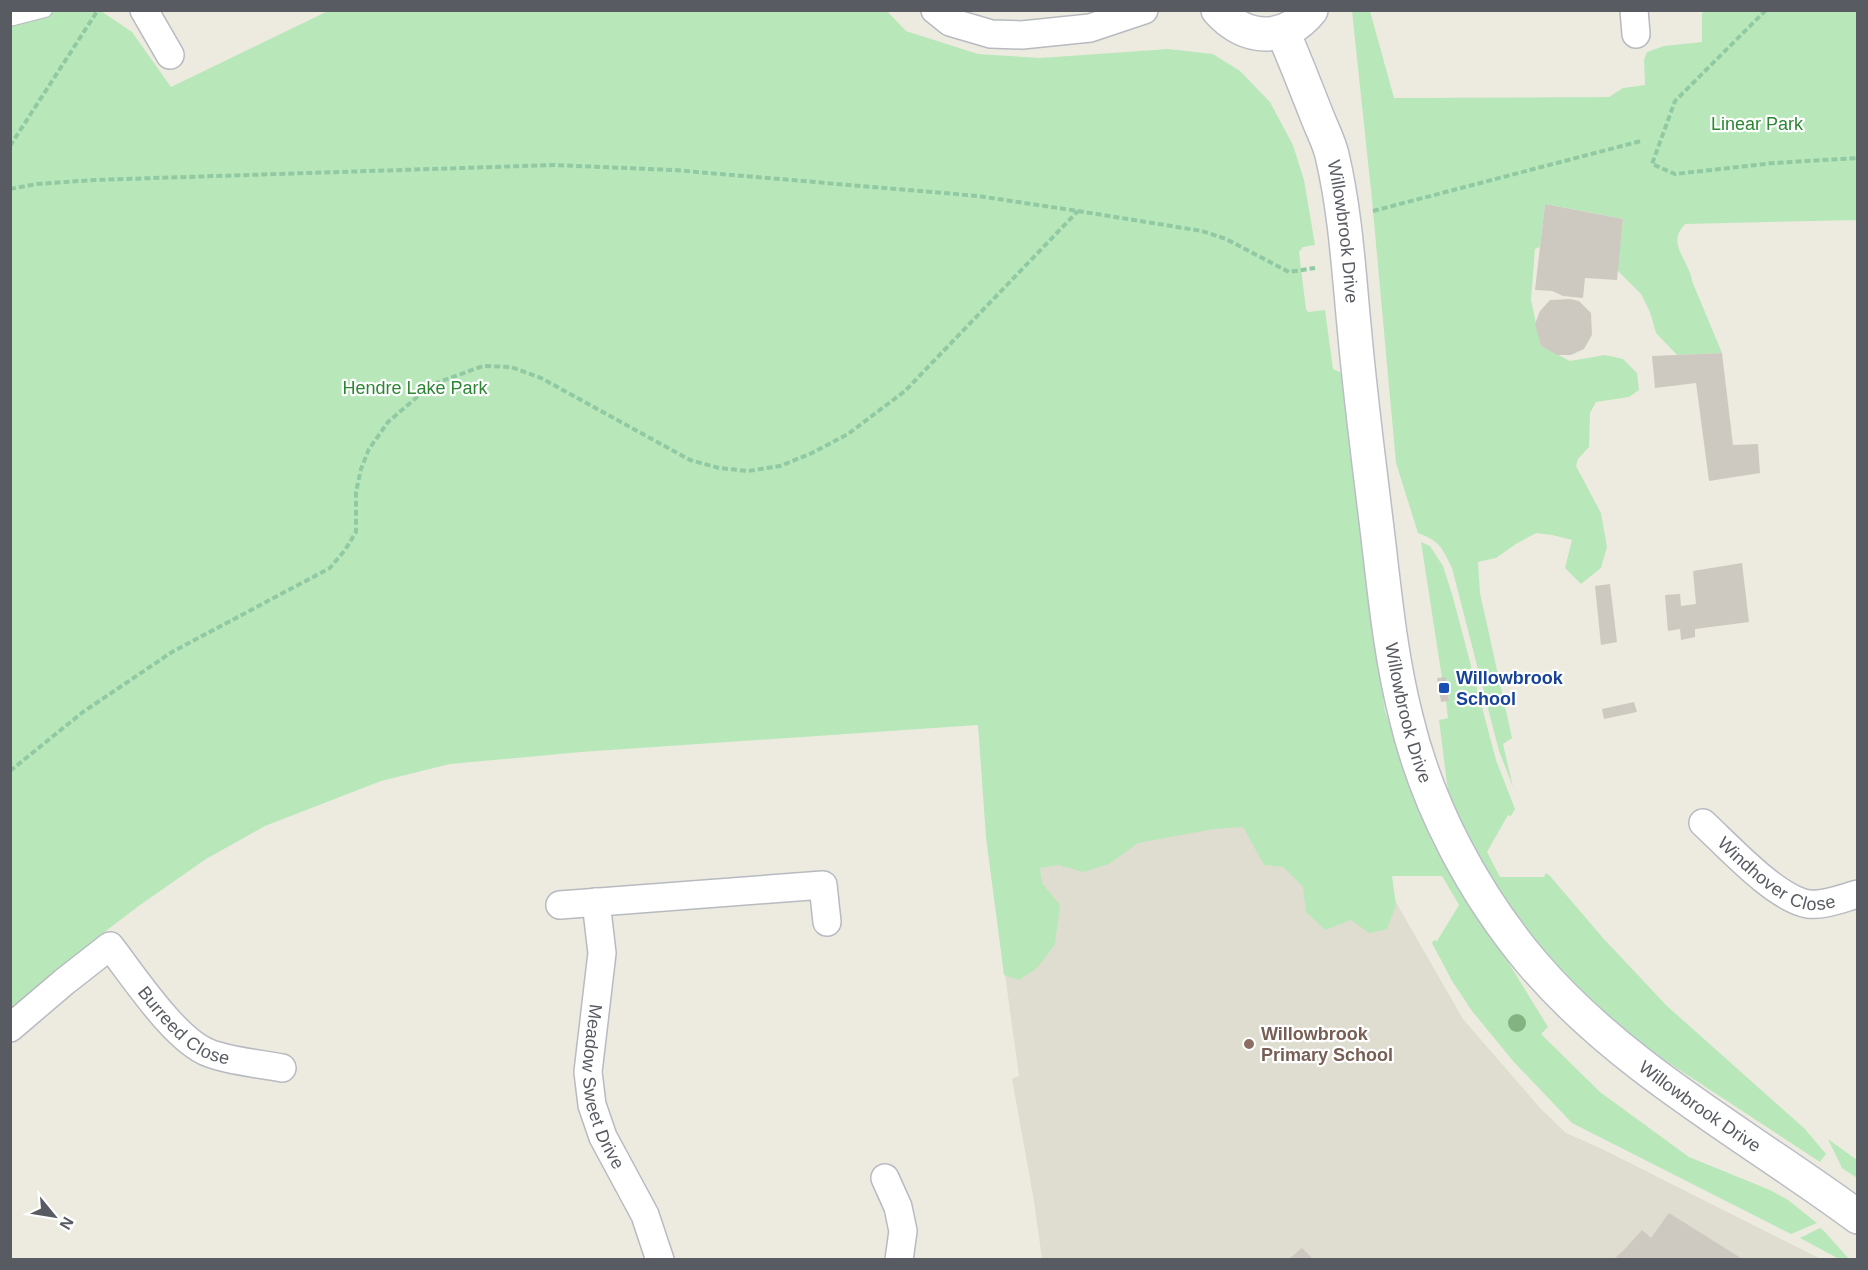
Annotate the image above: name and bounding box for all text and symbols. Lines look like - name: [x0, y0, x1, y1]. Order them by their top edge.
- park label: Linear Park: [1711, 114, 1804, 134]
- street label: Willowbrook Drive: [1324, 158, 1362, 304]
- park label: Hendre Lake Park: [342, 378, 489, 398]
- street label: Willowbrook Drive: [1381, 641, 1435, 786]
- place label: Willowbrook School: [1456, 668, 1564, 709]
- marker: Willowbrook School: [1437, 681, 1451, 695]
- street label: Windhover Close: [1714, 833, 1838, 914]
- street label: Burreed Close: [134, 982, 232, 1069]
- street label: Meadow Sweet Drive: [578, 1003, 628, 1172]
- place label: Willowbrook Primary School: [1261, 1024, 1393, 1065]
- marker: Willowbrook Primary School: [1242, 1037, 1256, 1051]
- street label: Willowbrook Drive: [1635, 1057, 1764, 1156]
- north arrow: [24, 1186, 84, 1246]
- text: N: [56, 1214, 77, 1233]

